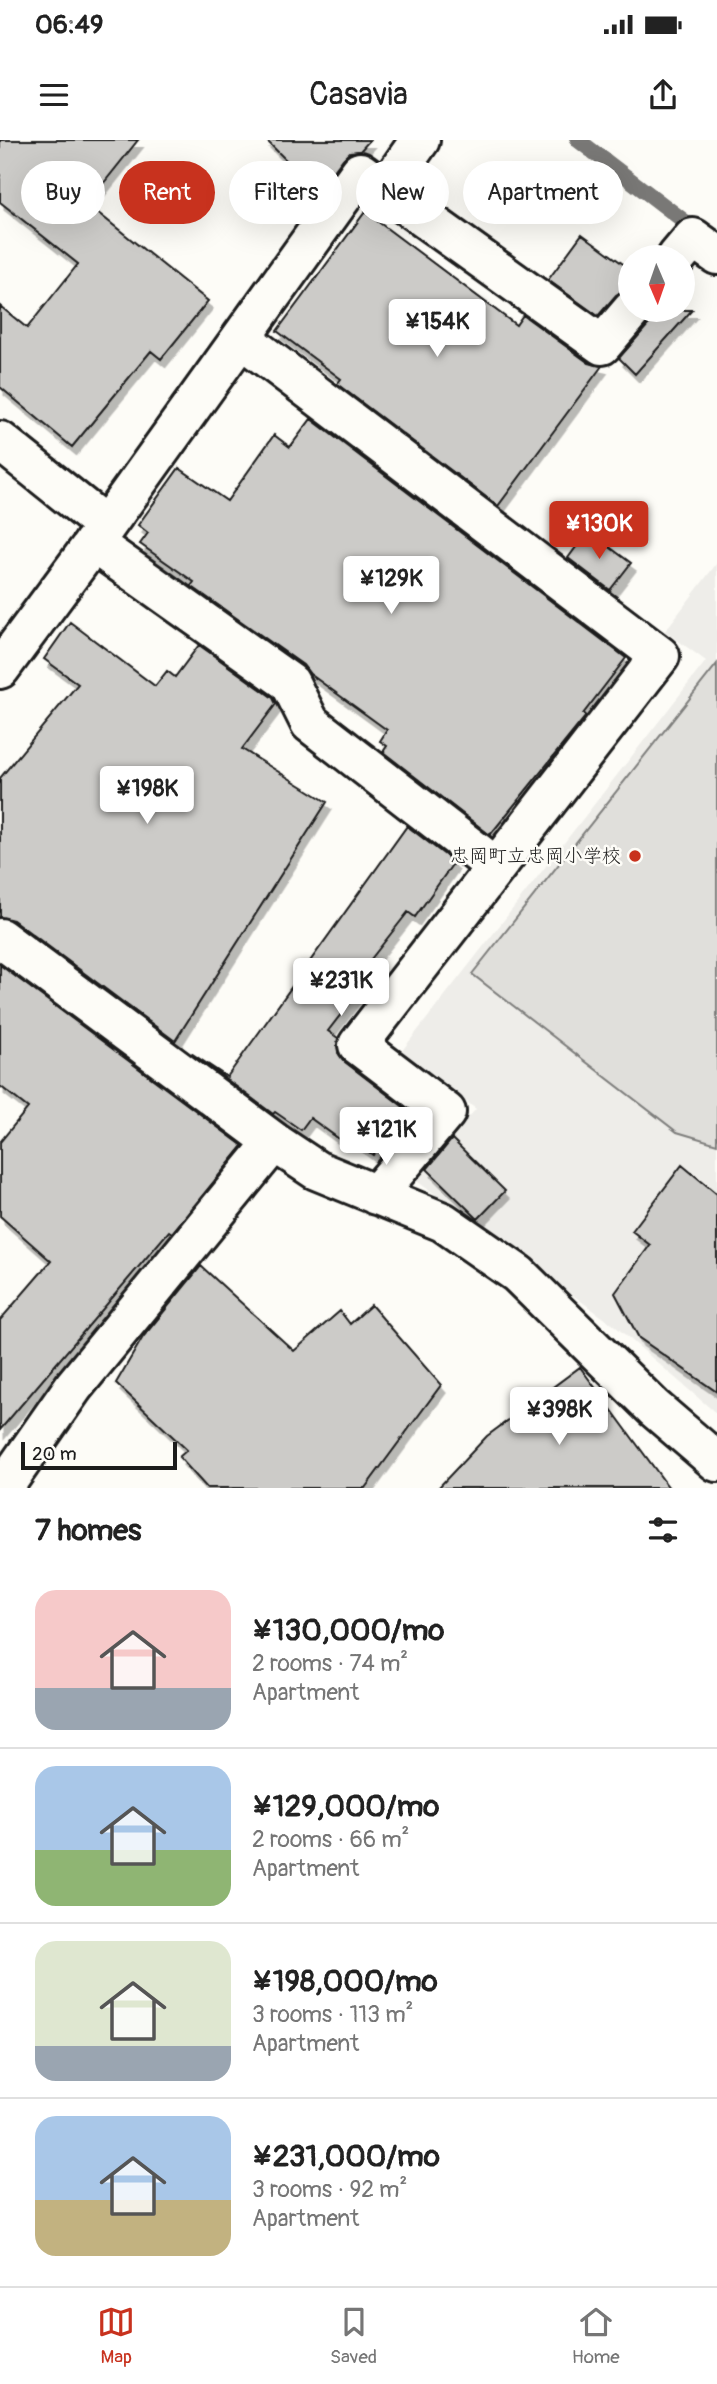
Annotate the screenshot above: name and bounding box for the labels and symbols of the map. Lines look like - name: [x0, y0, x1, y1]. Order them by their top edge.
- north arrow: [618, 245, 695, 322]
- pin: ¥154K: [388, 300, 486, 359]
- pin: ¥130K: [550, 502, 648, 561]
- pin: ¥129K: [342, 556, 440, 616]
- pin: ¥198K: [98, 766, 196, 826]
- place label: 忠岡町立忠岡小学校: [450, 844, 621, 868]
- marker: 忠岡町立忠岡小学校: [627, 848, 643, 864]
- pin: ¥231K: [292, 958, 390, 1018]
- pin: ¥121K: [337, 1108, 435, 1167]
- pin: ¥398K: [510, 1388, 608, 1447]
- scale bar: [21, 1439, 177, 1471]

